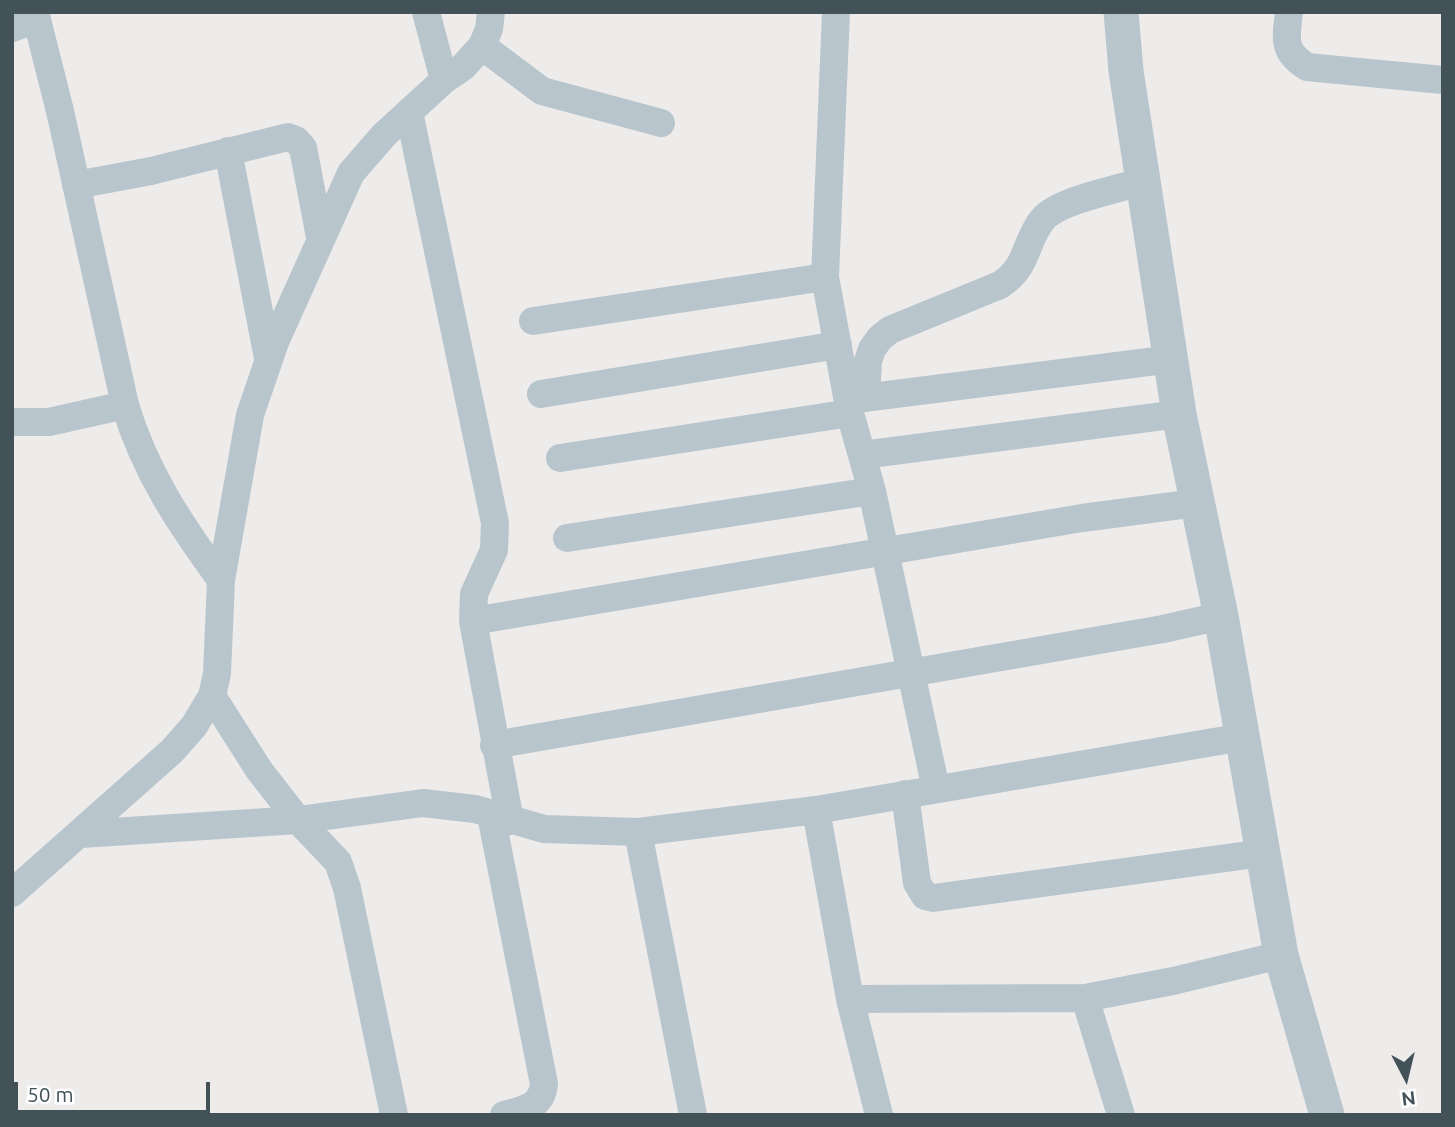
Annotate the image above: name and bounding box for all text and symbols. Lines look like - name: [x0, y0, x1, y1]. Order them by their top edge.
- north arrow: [1371, 1043, 1441, 1113]
- scale bar: [18, 1068, 214, 1112]
- text: 50 m: [27, 1082, 74, 1106]
- text: N: [1400, 1087, 1417, 1111]

